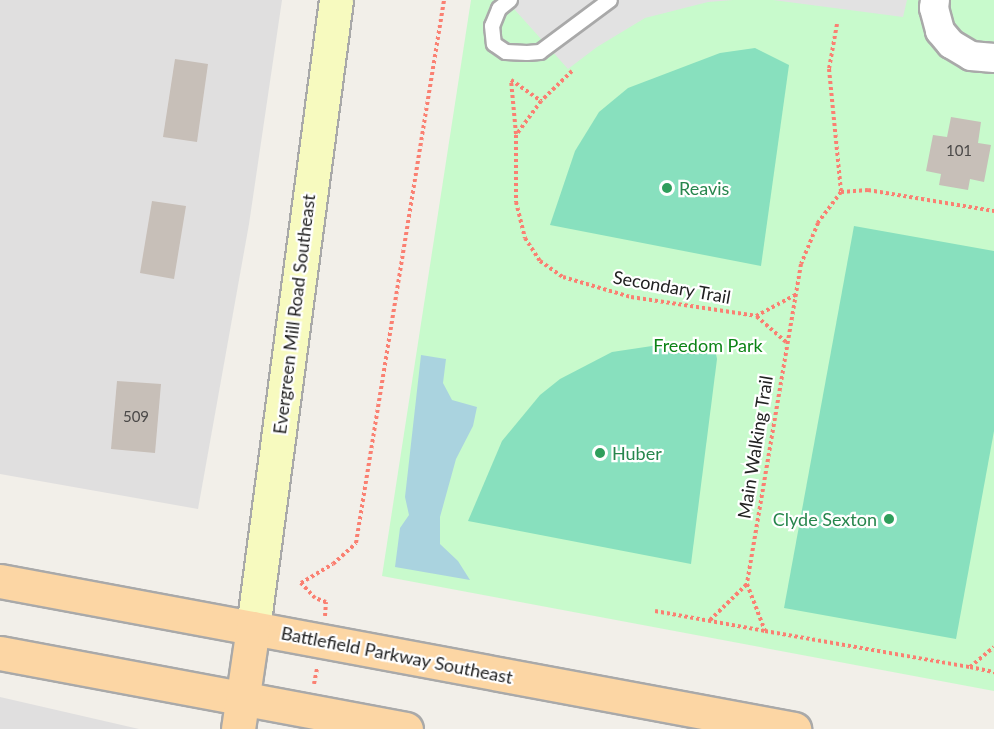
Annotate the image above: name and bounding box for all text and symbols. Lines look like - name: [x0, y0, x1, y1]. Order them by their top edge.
- house number: 101: [946, 142, 972, 160]
- place label: Reavis: [679, 177, 729, 199]
- marker: Reavis: [660, 181, 674, 195]
- street label: Evergreen Mill Road Southeast: [269, 193, 319, 435]
- street label: Secondary Trail: [611, 266, 733, 308]
- park label: Freedom Park: [653, 334, 763, 356]
- street label: Main Walking Trail: [733, 374, 777, 520]
- house number: 509: [123, 408, 149, 426]
- place label: Huber: [612, 442, 662, 464]
- marker: Huber: [593, 446, 607, 460]
- place label: Clyde Sexton: [773, 508, 877, 530]
- marker: Clyde Sexton: [882, 512, 896, 526]
- street label: Battlefield Parkway Southeast: [279, 622, 515, 688]

